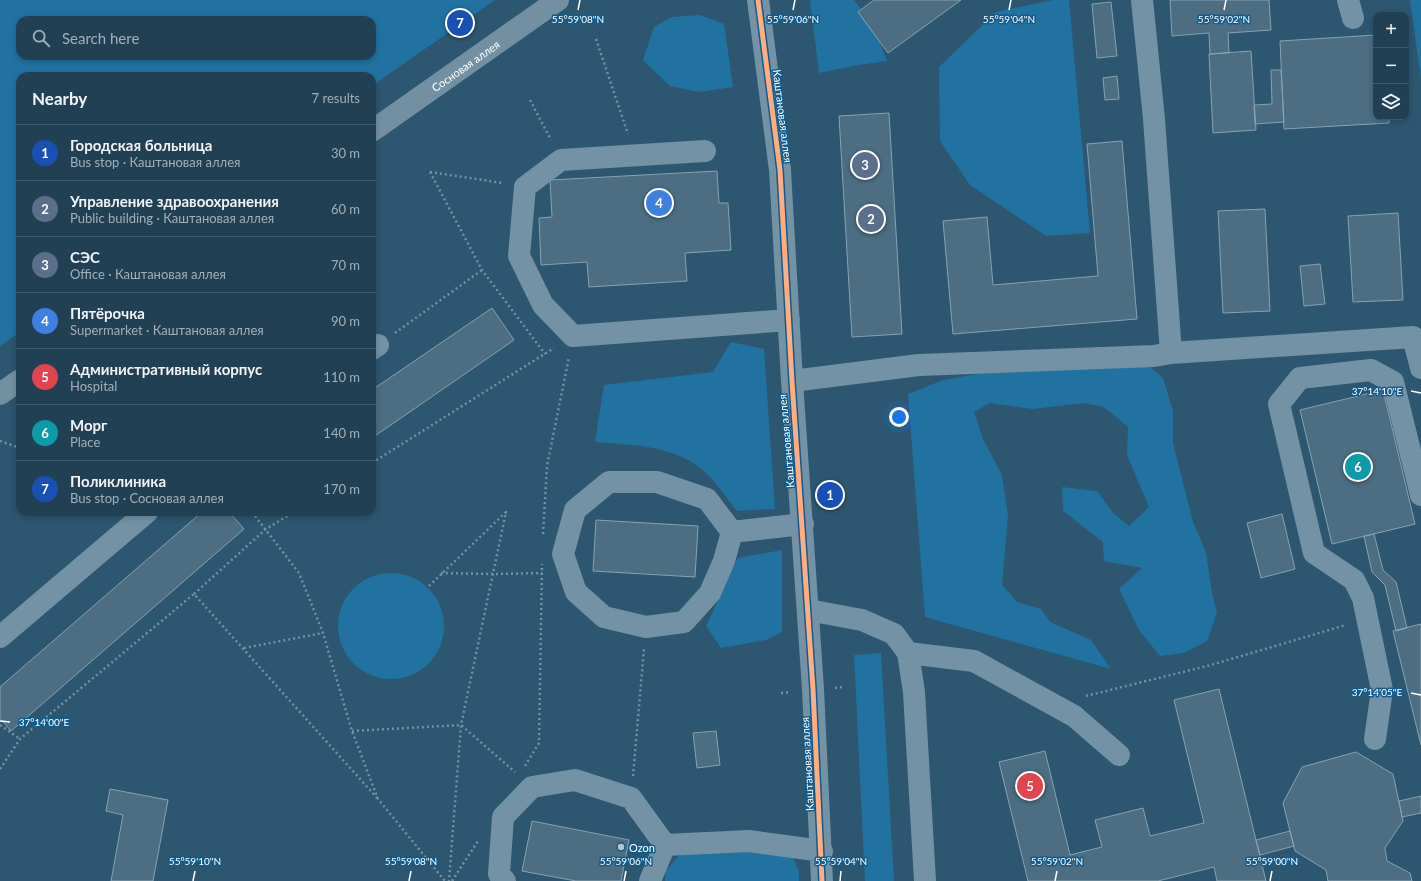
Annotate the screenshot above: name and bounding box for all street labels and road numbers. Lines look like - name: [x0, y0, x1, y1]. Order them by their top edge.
- street label: Сосновая аллея: [429, 37, 502, 94]
- street label: Каштановая аллея: [771, 69, 795, 163]
- street label: Каштановая аллея: [775, 394, 797, 488]
- street label: Каштановая аллея: [798, 717, 816, 811]

